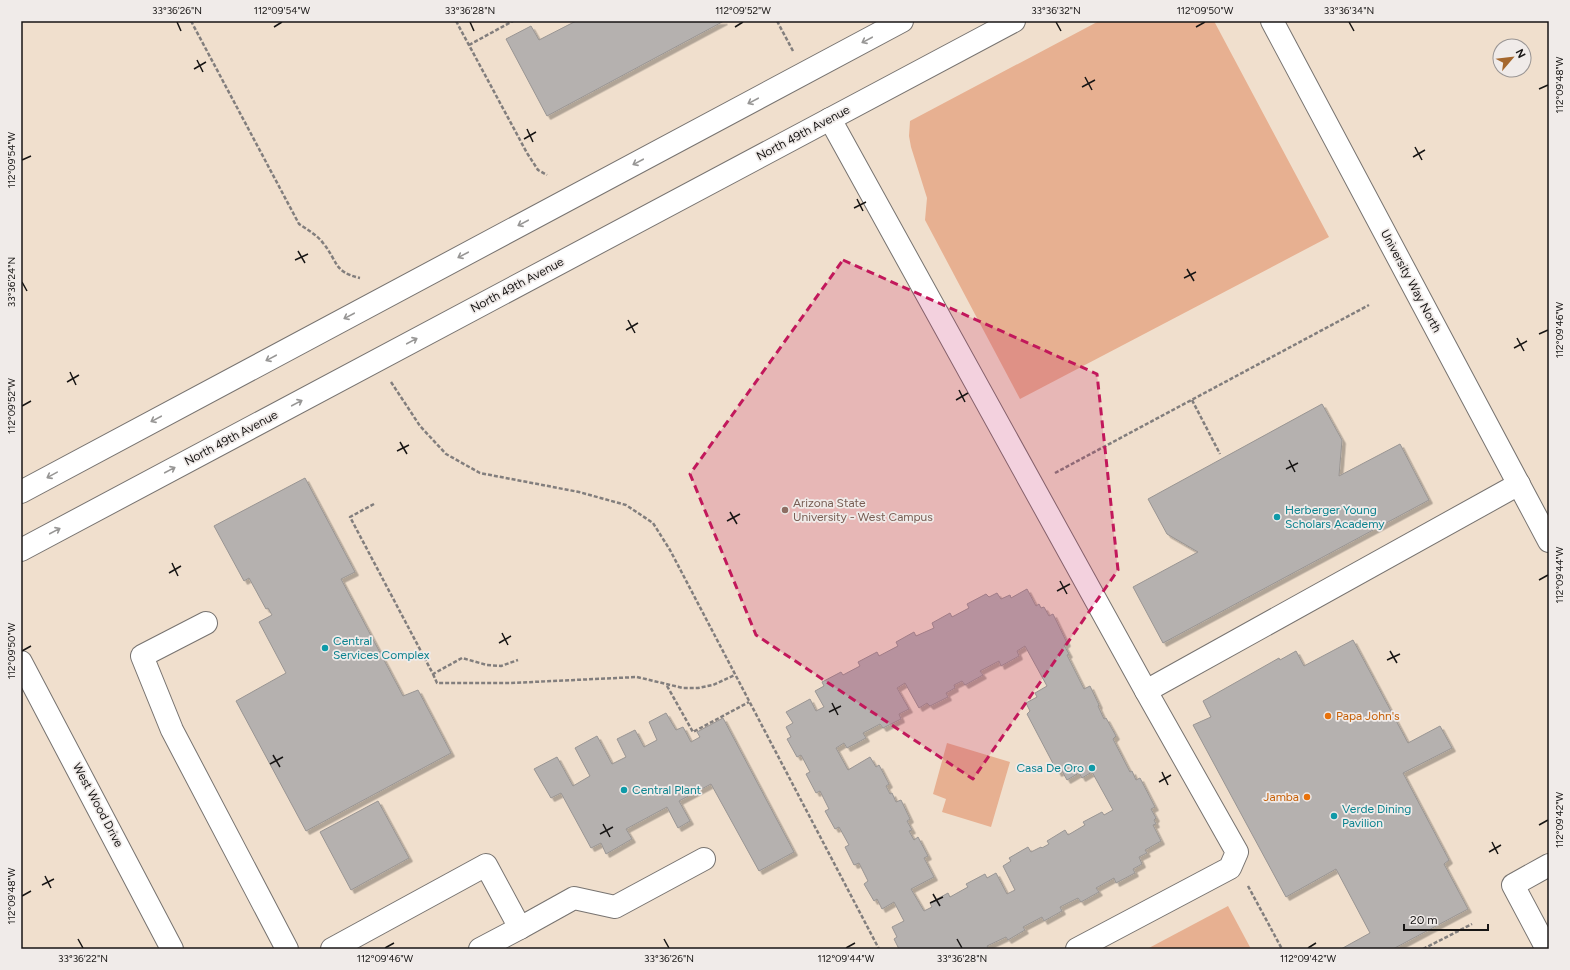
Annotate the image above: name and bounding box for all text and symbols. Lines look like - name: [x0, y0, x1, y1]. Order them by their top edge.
- text: 33°36'26"N: [152, 4, 202, 17]
- text: 112°09'54"W: [254, 4, 311, 17]
- text: 33°36'28"N: [445, 4, 495, 17]
- text: 112°09'52"W: [715, 4, 771, 17]
- text: 33°36'32"N: [1031, 4, 1081, 17]
- text: 112°09'50"W: [1177, 4, 1234, 17]
- text: 33°36'34"N: [1324, 4, 1374, 17]
- one-way arrow: [862, 36, 874, 44]
- north arrow: [1492, 38, 1532, 78]
- text: N: [1513, 47, 1528, 60]
- text: 112°09'48"W: [1553, 56, 1566, 113]
- one-way arrow: [747, 98, 759, 105]
- street label: North 49th Avenue: [754, 102, 852, 163]
- text: 112°09'54"W: [5, 131, 18, 188]
- one-way arrow: [632, 159, 644, 166]
- one-way arrow: [518, 220, 530, 227]
- street label: University Way North: [1378, 227, 1444, 335]
- one-way arrow: [457, 252, 469, 259]
- street label: North 49th Avenue: [468, 254, 566, 315]
- text: 33°36'24"N: [5, 257, 18, 307]
- text: 112°09'46"W: [1553, 301, 1566, 358]
- one-way arrow: [343, 313, 355, 321]
- one-way arrow: [406, 337, 418, 345]
- one-way arrow: [265, 354, 277, 362]
- text: 112°09'52"W: [5, 378, 18, 434]
- one-way arrow: [291, 398, 303, 406]
- street label: North 49th Avenue: [182, 407, 280, 468]
- one-way arrow: [150, 416, 162, 423]
- one-way arrow: [164, 466, 176, 474]
- one-way arrow: [46, 472, 58, 479]
- place label: Arizona State University - West Campus: [793, 496, 933, 524]
- place label: Herberger Young Scholars Academy: [1285, 503, 1385, 531]
- marker: Arizona State University - West Campus: [780, 505, 790, 515]
- marker: Herberger Young Scholars Academy: [1272, 512, 1282, 522]
- one-way arrow: [49, 527, 61, 535]
- text: 112°09'44"W: [1553, 546, 1566, 603]
- text: 112°09'50"W: [5, 622, 18, 679]
- place label: Central Services Complex: [333, 634, 430, 662]
- marker: Central Services Complex: [320, 643, 330, 653]
- place label: Papa John's: [1336, 709, 1400, 723]
- marker: Papa John's: [1323, 711, 1333, 721]
- street label: West Wood Drive: [70, 760, 126, 850]
- place label: Casa De Oro: [1016, 761, 1084, 775]
- marker: Casa De Oro: [1087, 763, 1097, 773]
- place label: Central Plant: [632, 783, 702, 797]
- marker: Central Plant: [619, 785, 629, 795]
- place label: Jamba: [1263, 790, 1299, 804]
- text: 112°09'42"W: [1553, 791, 1566, 848]
- marker: Jamba: [1302, 792, 1312, 802]
- place label: Verde Dining Pavilion: [1342, 802, 1411, 830]
- marker: Verde Dining Pavilion: [1329, 811, 1339, 821]
- text: 112°09'48"W: [5, 867, 18, 924]
- scale bar: [1404, 906, 1488, 932]
- text: 20 m: [1410, 913, 1438, 927]
- text: 33°36'22"N: [58, 952, 108, 965]
- text: 112°09'46"W: [357, 952, 414, 965]
- text: 33°36'26"N: [644, 952, 694, 965]
- text: 112°09'44"W: [818, 952, 875, 965]
- text: 33°36'28"N: [937, 952, 987, 965]
- text: 112°09'42"W: [1280, 952, 1337, 965]

